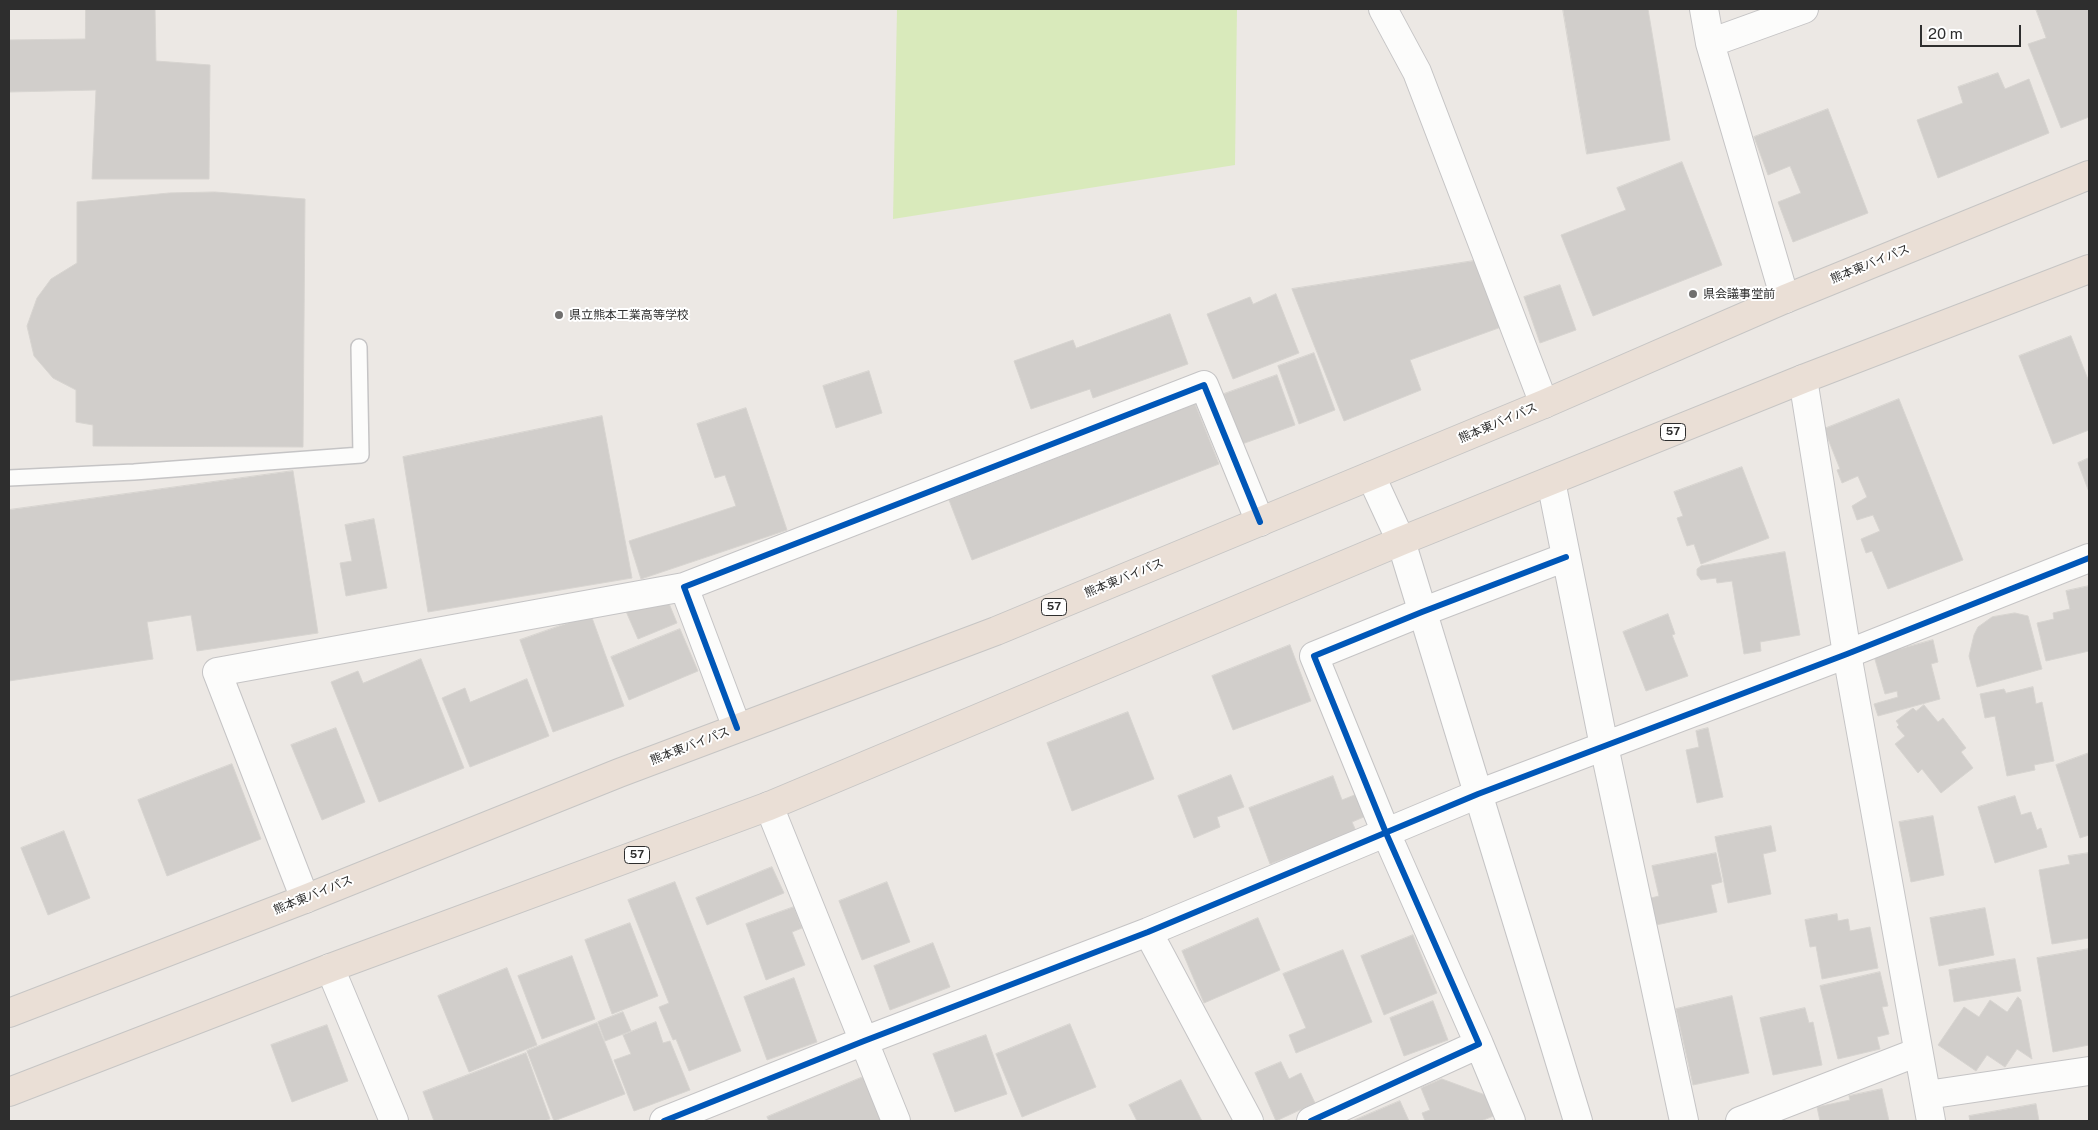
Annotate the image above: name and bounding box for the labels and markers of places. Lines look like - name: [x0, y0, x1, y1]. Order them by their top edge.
- place label: 県会議事堂前: [1703, 287, 1775, 301]
- marker: 県会議事堂前: [1687, 288, 1699, 300]
- place label: 県立熊本工業高等学校: [569, 308, 689, 322]
- marker: 県立熊本工業高等学校: [553, 309, 565, 321]

